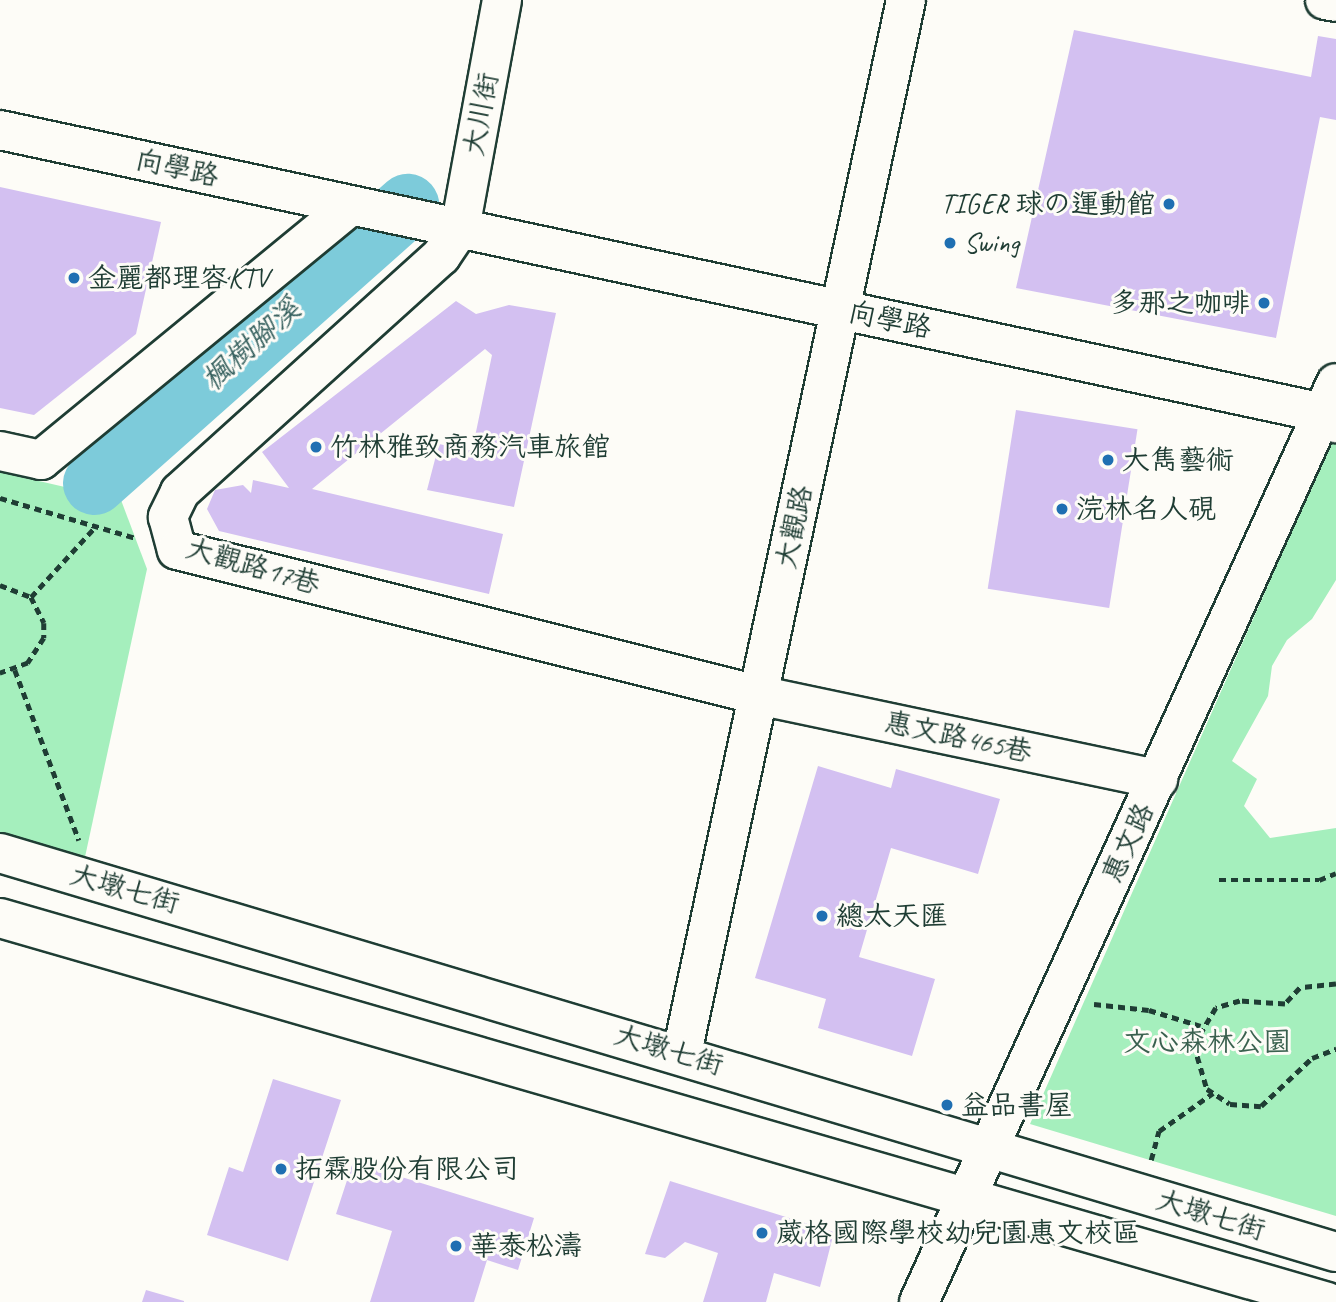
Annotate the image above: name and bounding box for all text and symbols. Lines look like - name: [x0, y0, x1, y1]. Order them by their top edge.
- street label: 大川街: [456, 70, 506, 158]
- street label: 向學路: [132, 143, 222, 193]
- place label: TIGER 球の運動館: [941, 187, 1155, 221]
- marker: TIGER 球の運動館: [1161, 196, 1177, 212]
- place label: Swing: [964, 226, 1019, 260]
- marker: Swing: [942, 235, 958, 251]
- place label: 金麗都理容KTV: [88, 261, 268, 295]
- marker: 金麗都理容KTV: [66, 270, 82, 286]
- place label: 多那之咖啡: [1110, 286, 1250, 320]
- water label: 楓樹腳溪: [194, 290, 308, 398]
- street label: 向學路: [845, 295, 935, 345]
- marker: 多那之咖啡: [1256, 295, 1272, 311]
- place label: 竹林雅致商務汽車旅館: [330, 430, 610, 464]
- marker: 竹林雅致商務汽車旅館: [308, 439, 324, 455]
- place label: 大雋藝術: [1122, 443, 1234, 477]
- marker: 大雋藝術: [1100, 452, 1116, 468]
- street label: 大觀路: [769, 482, 819, 572]
- place label: 浣林名人硯: [1076, 492, 1216, 526]
- marker: 浣林名人硯: [1054, 501, 1070, 517]
- street label: 大觀路17巷: [182, 531, 324, 601]
- street label: 惠文路465巷: [881, 705, 1035, 769]
- street label: 惠文路: [1095, 798, 1161, 888]
- street label: 大墩七街: [67, 857, 183, 921]
- place label: 總太天匯: [836, 899, 948, 933]
- marker: 總太天匯: [814, 908, 830, 924]
- street label: 大墩七街: [611, 1018, 727, 1082]
- park label: 文心森林公園: [1123, 1025, 1291, 1059]
- place label: 益品書屋: [961, 1088, 1073, 1122]
- marker: 益品書屋: [939, 1097, 955, 1113]
- place label: 拓霖股份有限公司: [295, 1152, 519, 1186]
- marker: 拓霖股份有限公司: [273, 1161, 289, 1177]
- street label: 大墩七街: [1153, 1183, 1269, 1247]
- place label: 葳格國際學校幼兒園惠文校區: [776, 1216, 1140, 1250]
- marker: 葳格國際學校幼兒園惠文校區: [754, 1225, 770, 1241]
- place label: 華泰松濤: [470, 1229, 582, 1263]
- marker: 華泰松濤: [448, 1238, 464, 1254]

